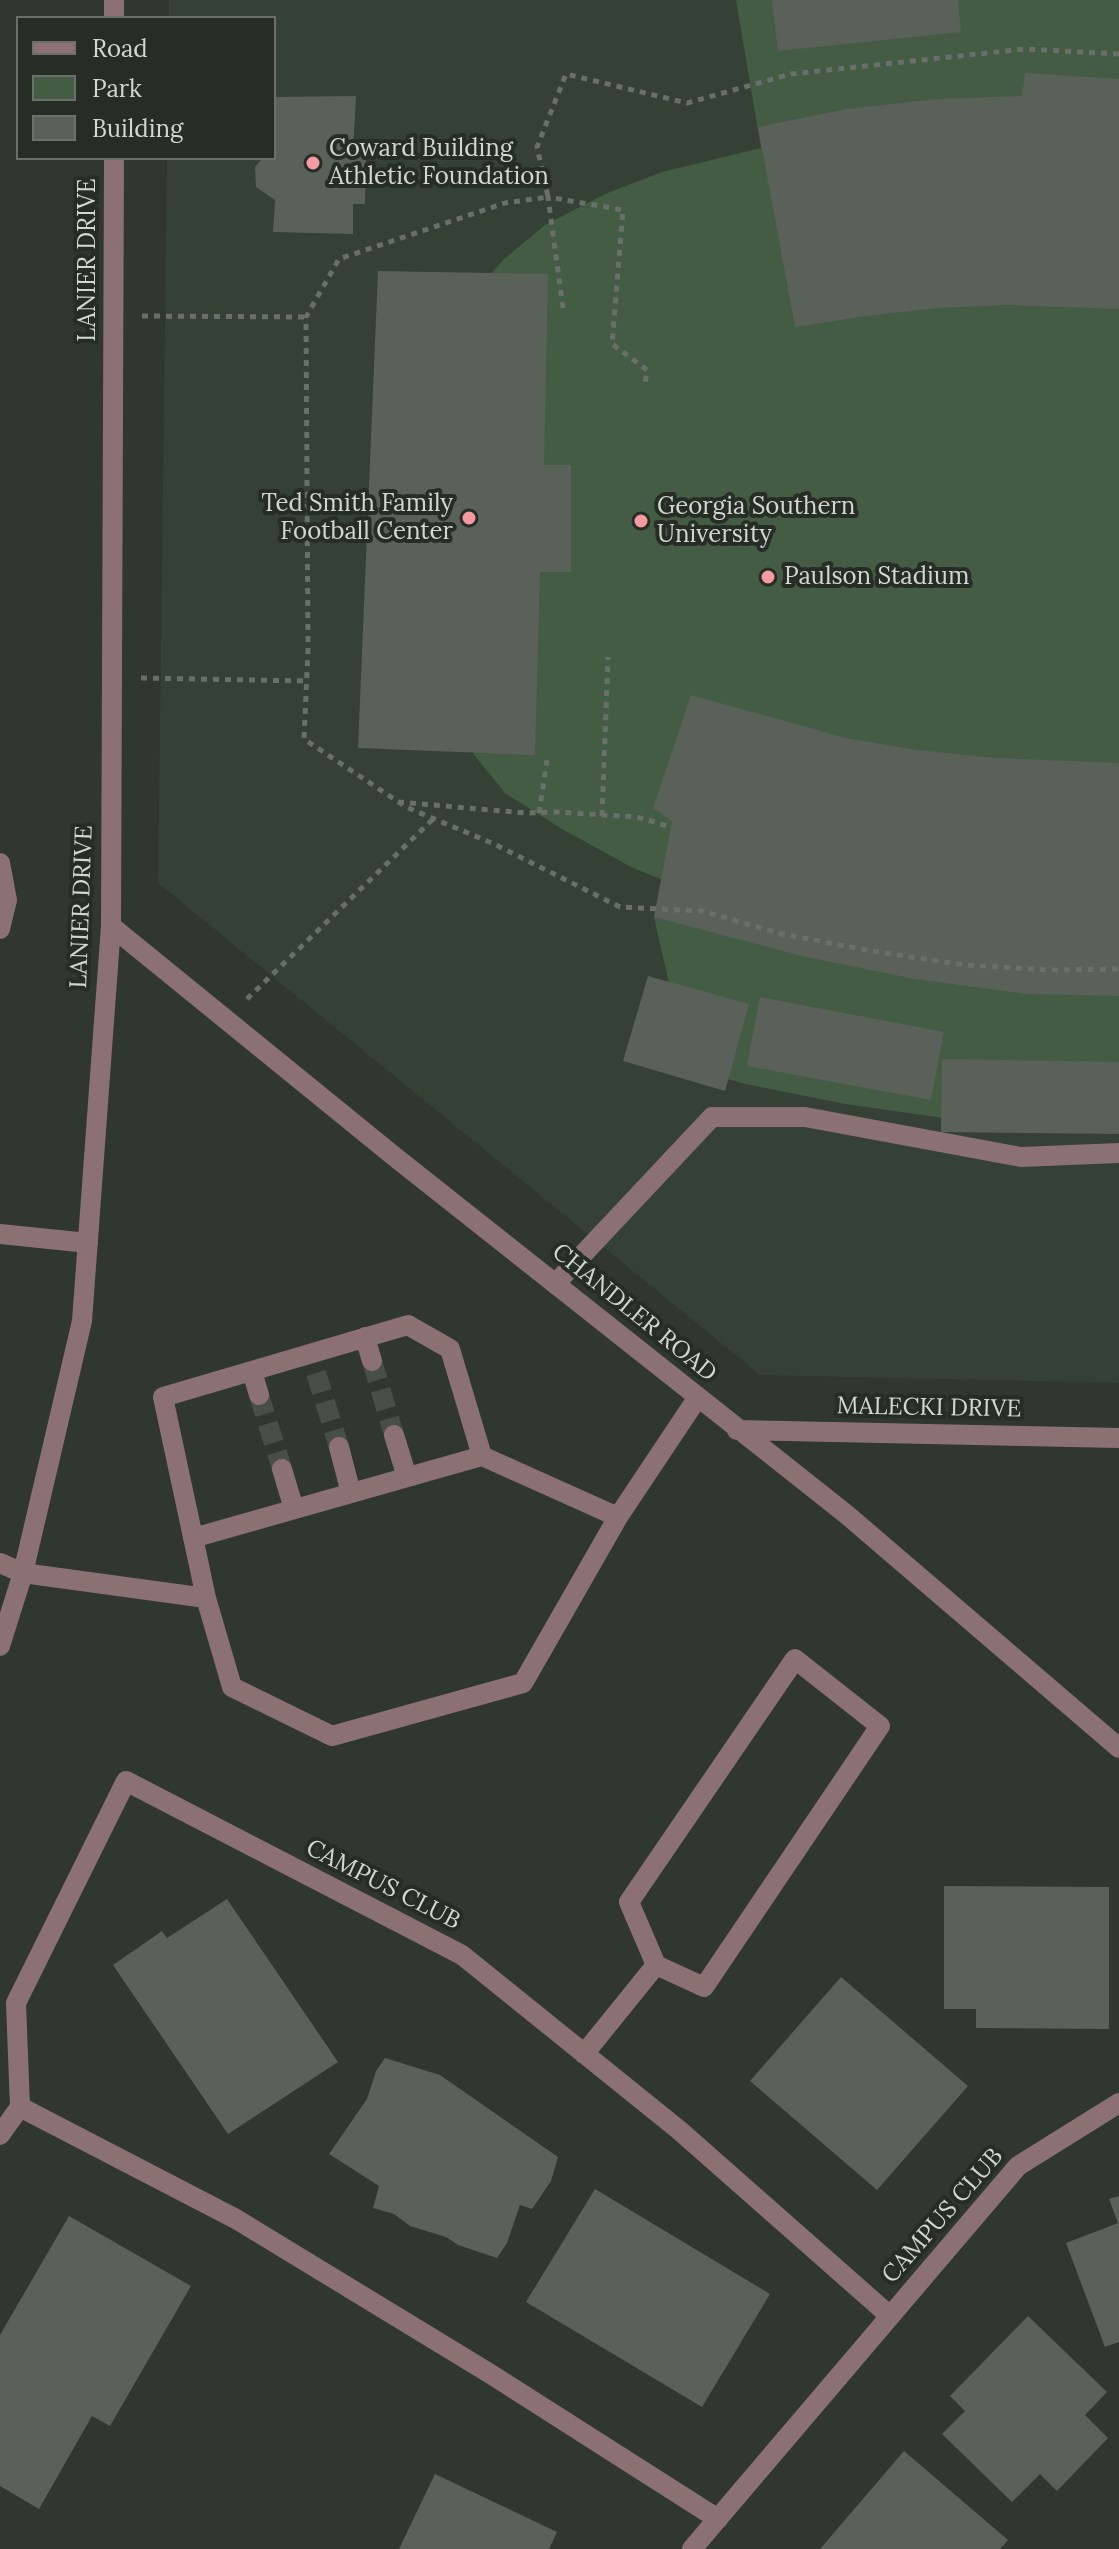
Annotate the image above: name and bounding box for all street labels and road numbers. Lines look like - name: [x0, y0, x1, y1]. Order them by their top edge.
- street label: LANIER DRIVE: [74, 178, 102, 342]
- street label: LANIER DRIVE: [65, 825, 99, 989]
- street label: CHANDLER ROAD: [546, 1238, 722, 1388]
- street label: MALECKI DRIVE: [836, 1392, 1022, 1424]
- street label: CAMPUS CLUB: [301, 1834, 465, 1936]
- street label: CAMPUS CLUB: [877, 2143, 1009, 2289]

